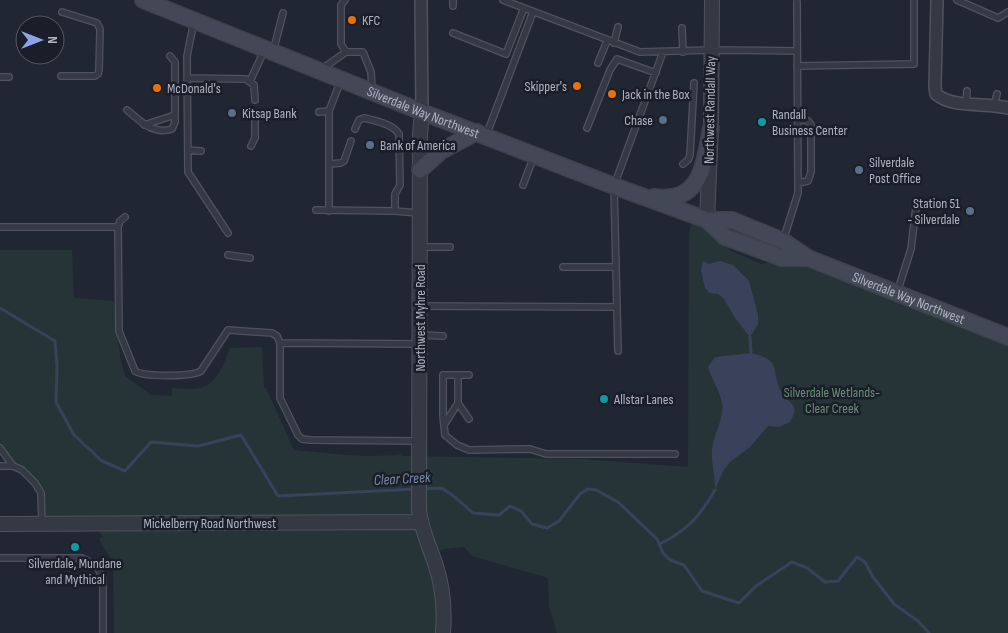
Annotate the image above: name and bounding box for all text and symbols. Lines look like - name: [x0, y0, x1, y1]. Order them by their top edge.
- place label: KFC: [362, 12, 381, 29]
- marker: KFC: [346, 14, 358, 26]
- north arrow: [15, 15, 65, 65]
- text: N: [44, 36, 61, 44]
- street label: Northwest Randall Way: [701, 55, 719, 164]
- place label: Skipper's: [524, 78, 567, 95]
- place label: McDonald's: [167, 80, 221, 97]
- marker: Skipper's: [571, 80, 583, 92]
- marker: McDonald's: [151, 82, 163, 94]
- street label: Silverdale Way Northwest: [365, 82, 482, 142]
- place label: Jack in the Box: [621, 86, 690, 103]
- marker: Jack in the Box: [606, 88, 618, 100]
- place label: Kitsap Bank: [242, 105, 297, 122]
- place label: Randall Business Center: [772, 106, 848, 139]
- marker: Kitsap Bank: [226, 107, 238, 119]
- place label: Chase: [624, 112, 653, 129]
- marker: Chase: [657, 114, 669, 126]
- marker: Randall Business Center: [756, 116, 768, 128]
- place label: Bank of America: [380, 137, 456, 154]
- marker: Bank of America: [364, 139, 376, 151]
- place label: Silverdale Post Office: [869, 154, 921, 187]
- marker: Silverdale Post Office: [853, 164, 865, 176]
- place label: Station 51 - Silverdale: [907, 195, 960, 228]
- marker: Station 51 - Silverdale: [964, 205, 976, 217]
- street label: Northwest Myhre Road: [412, 264, 429, 372]
- street label: Silverdale Way Northwest: [850, 268, 967, 328]
- park label: Silverdale Wetlands- Clear Creek: [784, 384, 880, 417]
- place label: Allstar Lanes: [613, 391, 673, 408]
- marker: Allstar Lanes: [598, 393, 610, 405]
- water label: Clear Creek: [373, 468, 431, 490]
- street label: Mickelberry Road Northwest: [144, 515, 276, 532]
- marker: Silverdale, Mundane and Mythical: [69, 541, 81, 553]
- place label: Silverdale, Mundane and Mythical: [28, 555, 122, 588]

